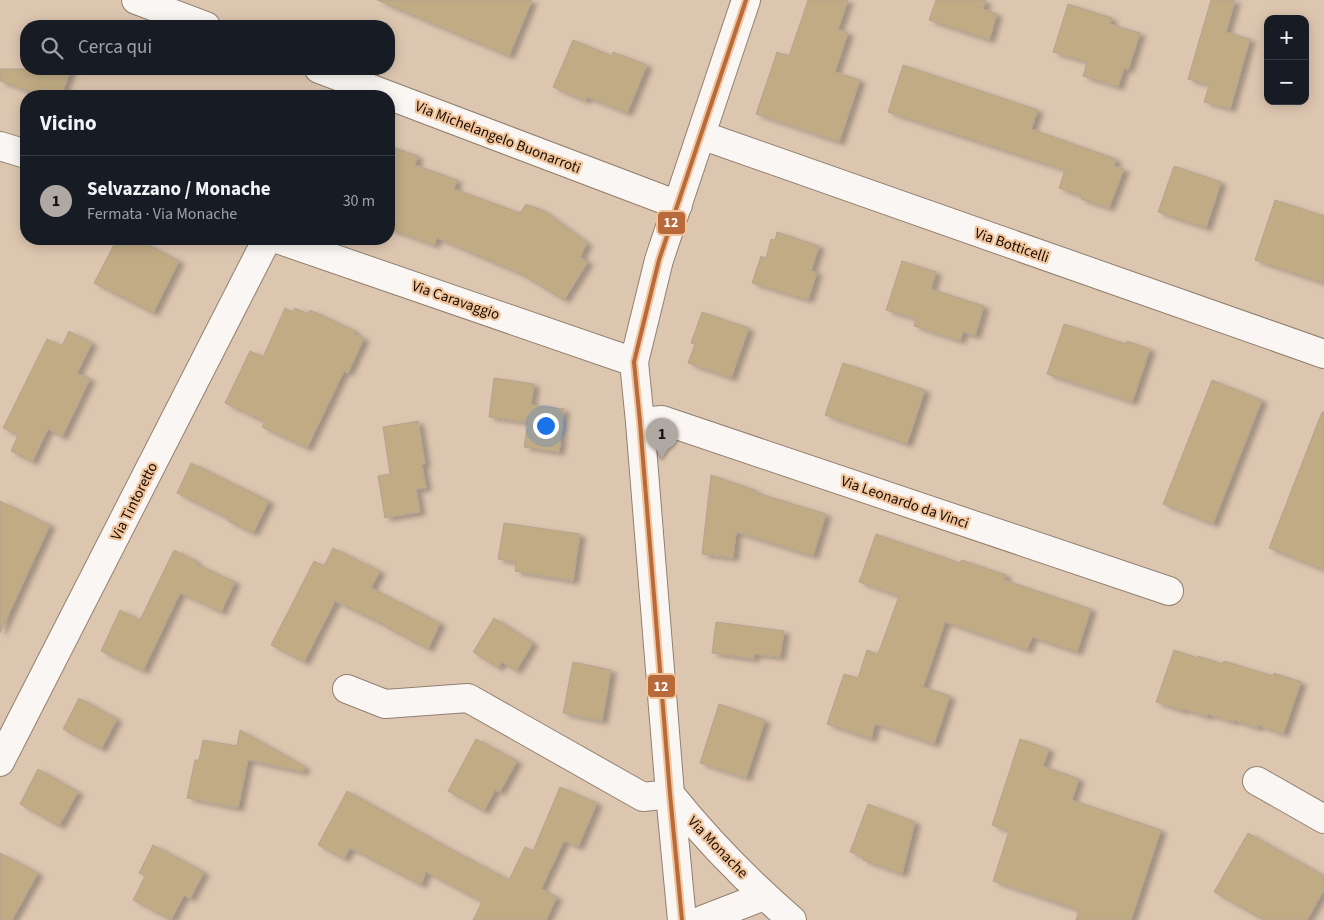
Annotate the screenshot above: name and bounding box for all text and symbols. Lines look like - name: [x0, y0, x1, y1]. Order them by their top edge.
- map controls: [1264, 15, 1309, 105]
- button: +: [1264, 15, 1309, 60]
- search box: [20, 20, 395, 75]
- icon: search: [38, 34, 66, 62]
- text: Cerca qui: [78, 34, 152, 61]
- button: −: [1264, 60, 1309, 105]
- street label: Via Michelangelo Buonarroti: [412, 96, 584, 179]
- text: Vicino: [40, 108, 97, 138]
- text: Selvazzano / Monache: [87, 176, 271, 203]
- text: 1: [52, 190, 60, 212]
- text: 30 m: [343, 190, 375, 212]
- text: Fermata · Via Monache: [87, 203, 237, 225]
- line badge: 12: [657, 211, 686, 235]
- text: 12: [664, 213, 678, 233]
- street label: Via Botticelli: [972, 223, 1052, 268]
- street label: Via Caravaggio: [409, 276, 503, 325]
- your location: [533, 413, 559, 439]
- pin: 1: [646, 418, 678, 459]
- street label: Via Tintoretto: [106, 459, 163, 544]
- street label: Via Leonardo da Vinci: [838, 471, 972, 534]
- line badge: 12: [647, 674, 676, 698]
- text: 12: [654, 677, 668, 697]
- street label: Via Monache: [683, 812, 753, 883]

